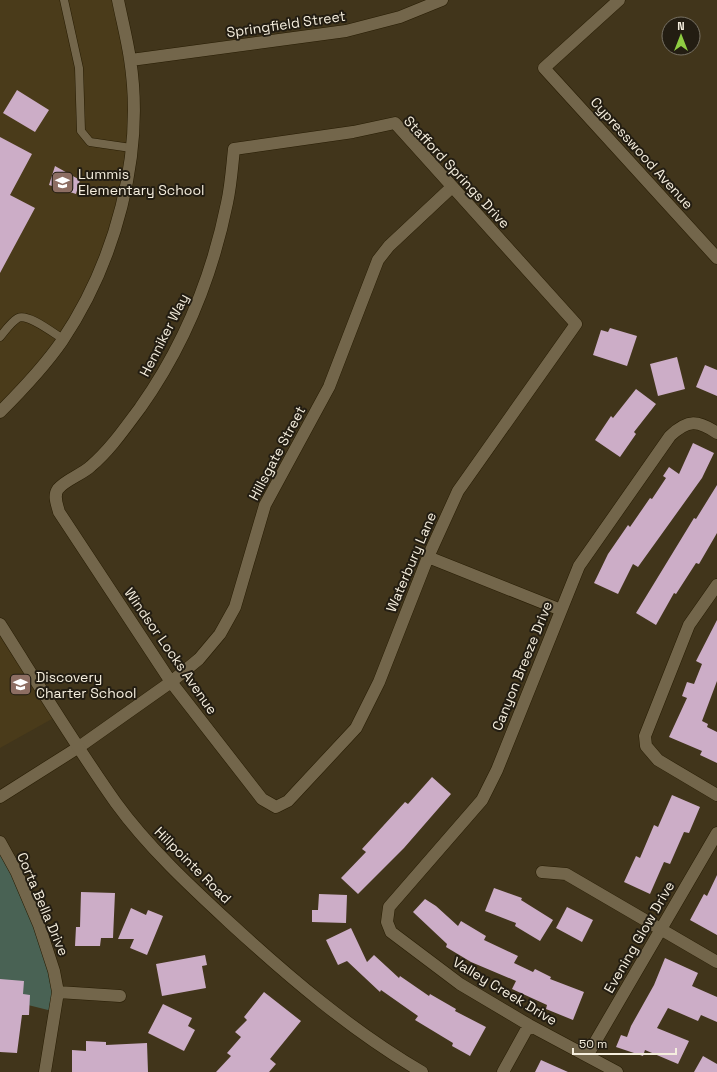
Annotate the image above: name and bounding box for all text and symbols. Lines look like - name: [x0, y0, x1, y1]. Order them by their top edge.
- street label: Springfield Street: [225, 7, 347, 41]
- north arrow: [661, 16, 701, 56]
- text: N: [677, 19, 685, 33]
- street label: Cypresswood Avenue: [587, 93, 697, 213]
- street label: Stafford Springs Drive: [400, 112, 514, 232]
- place label: Lummis Elementary School: [78, 165, 204, 199]
- school or university icon: Lummis Elementary School: [50, 169, 76, 195]
- street label: Henniker Way: [135, 290, 193, 380]
- street label: Hillsgate Street: [245, 403, 309, 503]
- street label: Waterbury Lane: [382, 509, 440, 615]
- street label: Windsor Locks Avenue: [120, 584, 222, 718]
- street label: Canyon Breeze Drive: [488, 599, 556, 733]
- place label: Discovery Charter School: [36, 668, 137, 702]
- school or university icon: Discovery Charter School: [7, 672, 33, 698]
- street label: Hillpointe Road: [151, 823, 235, 907]
- street label: Corta Bella Drive: [13, 850, 73, 958]
- street label: Evening Glow Drive: [600, 878, 678, 996]
- street label: Valley Creek Drive: [449, 953, 561, 1029]
- scale bar: [573, 1030, 676, 1056]
- text: 50 m: [579, 1036, 607, 1052]

